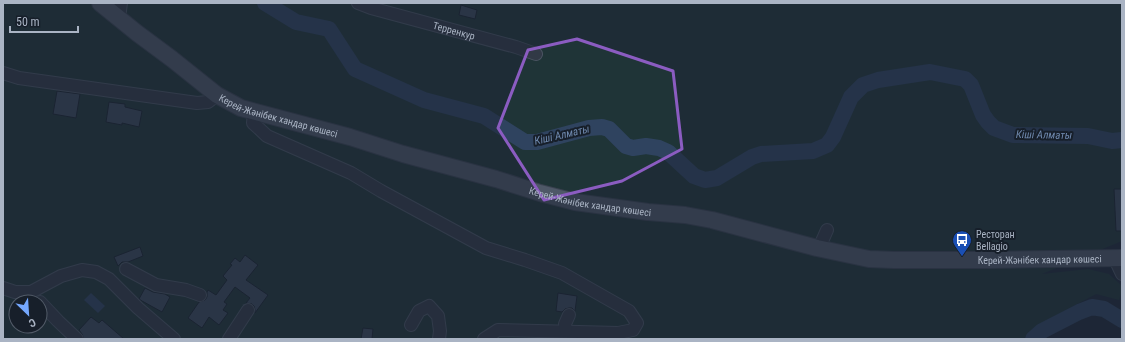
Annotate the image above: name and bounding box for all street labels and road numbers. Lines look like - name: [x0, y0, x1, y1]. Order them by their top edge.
- street label: Терренкур: [432, 19, 476, 41]
- street label: Керей-Жәнібек хандар көшесі: [217, 92, 339, 139]
- street label: Керей-Жәнібек хандар көшесі: [528, 184, 652, 218]
- street label: Керей-Жәнібек хандар көшесі: [978, 253, 1102, 266]

